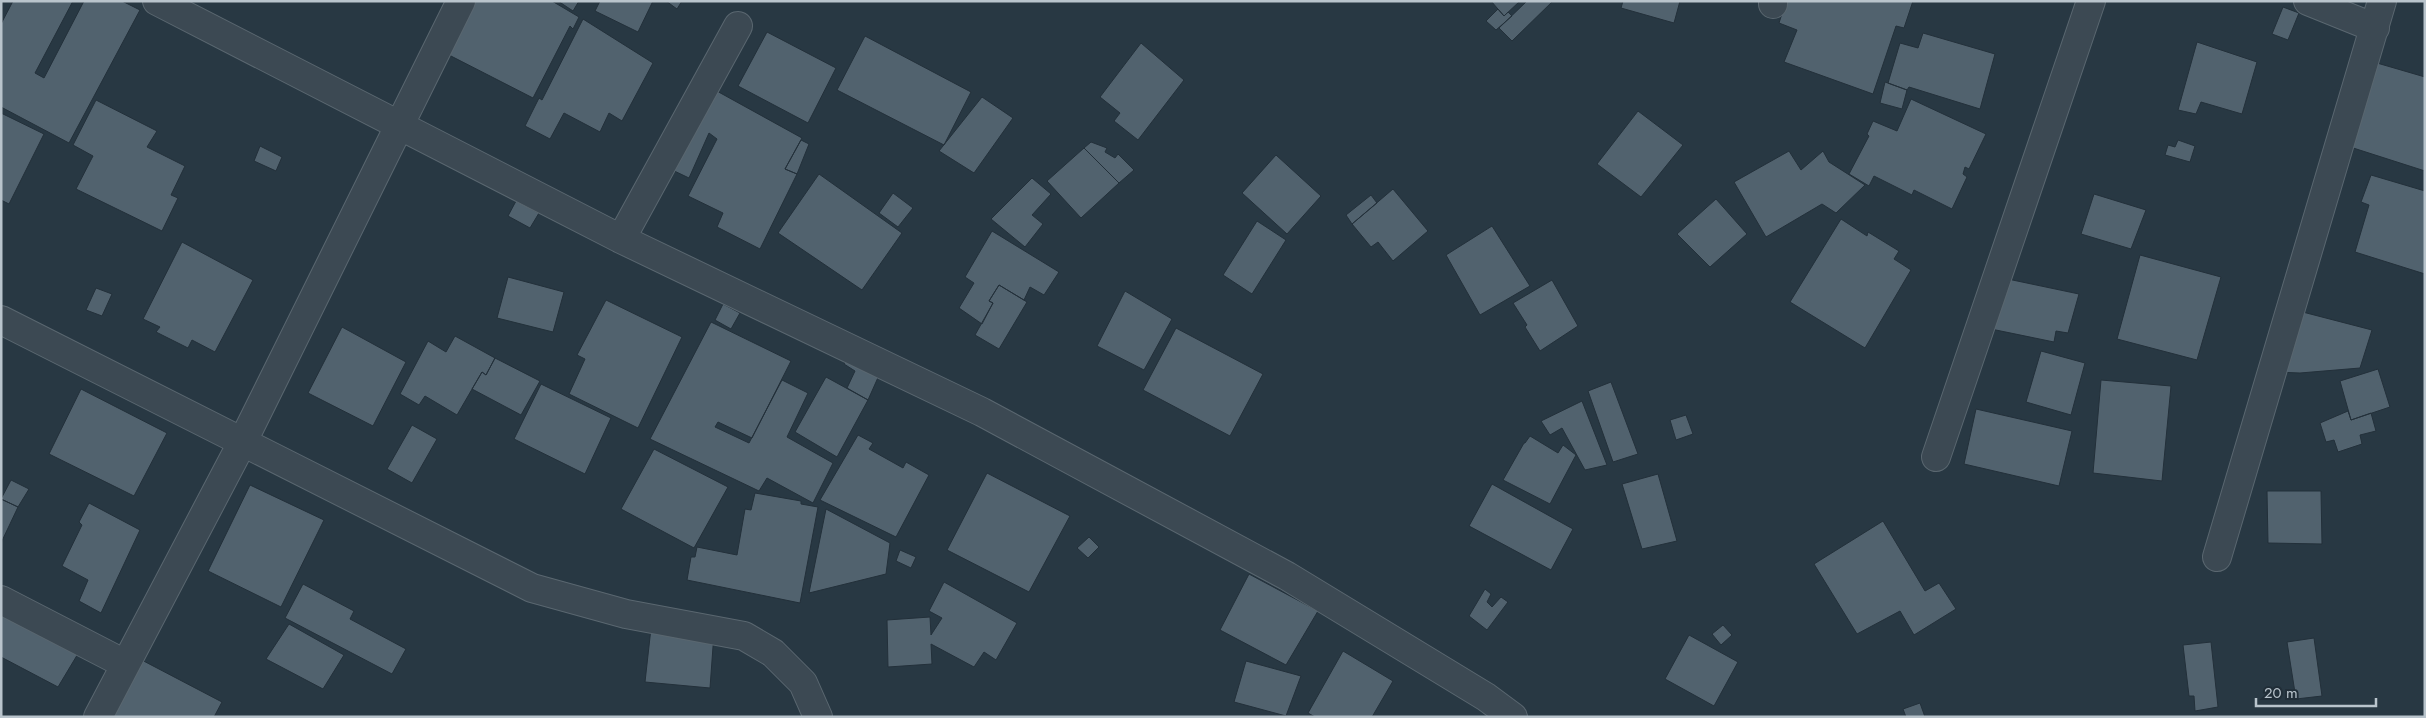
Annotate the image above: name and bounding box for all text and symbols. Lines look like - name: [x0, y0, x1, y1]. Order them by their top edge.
- scale bar: [2256, 676, 2376, 708]
- text: 20 m: [2264, 682, 2298, 704]

